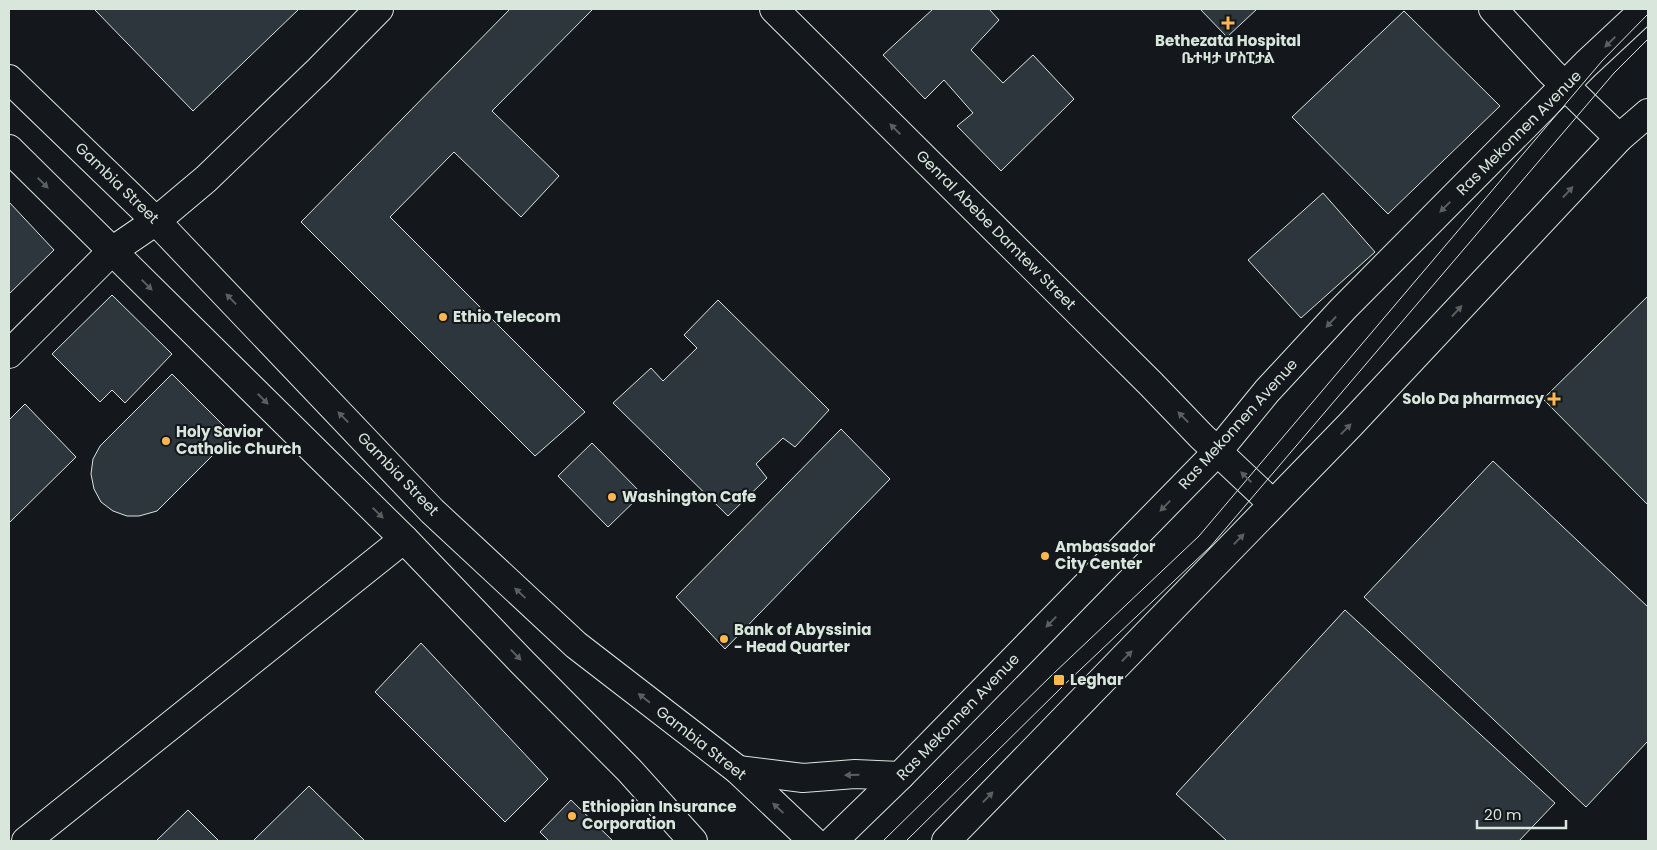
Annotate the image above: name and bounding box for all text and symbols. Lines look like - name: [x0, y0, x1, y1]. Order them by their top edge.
- marker: Bethezata Hospital ቤተዛታ ሆስፒታል: [1221, 16, 1235, 30]
- place label: Bethezata Hospital ቤተዛታ ሆስፒታል: [1155, 30, 1301, 68]
- one-way arrow: [1604, 36, 1616, 48]
- street label: Ras Mekonnen Avenue: [1451, 65, 1586, 200]
- one-way arrow: [889, 123, 901, 135]
- street label: Gambia Street: [71, 137, 164, 228]
- street label: Genral Abebe Damtew Street: [912, 145, 1081, 314]
- one-way arrow: [37, 177, 49, 189]
- one-way arrow: [1562, 186, 1574, 198]
- one-way arrow: [1439, 201, 1451, 213]
- one-way arrow: [141, 279, 153, 291]
- one-way arrow: [225, 294, 237, 306]
- one-way arrow: [1451, 305, 1463, 317]
- place label: Ethio Telecom: [453, 306, 561, 327]
- marker: Ethio Telecom: [437, 311, 449, 323]
- one-way arrow: [1325, 316, 1337, 328]
- street label: Ras Mekonnen Avenue: [1173, 354, 1302, 494]
- place label: Solo Da pharmacy: [1402, 388, 1545, 409]
- one-way arrow: [256, 393, 268, 405]
- marker: Solo Da pharmacy: [1548, 393, 1560, 405]
- one-way arrow: [337, 411, 349, 423]
- one-way arrow: [1177, 412, 1189, 424]
- place label: Holy Savior Catholic Church: [176, 421, 302, 459]
- one-way arrow: [1340, 423, 1352, 435]
- street label: Gambia Street: [353, 427, 444, 520]
- marker: Holy Savior Catholic Church: [160, 435, 172, 447]
- one-way arrow: [1240, 471, 1252, 483]
- place label: Washington Cafe: [622, 486, 756, 507]
- marker: Washington Cafe: [606, 491, 618, 503]
- one-way arrow: [1159, 500, 1171, 512]
- one-way arrow: [372, 507, 384, 519]
- one-way arrow: [1233, 533, 1245, 545]
- place label: Ambassador City Center: [1055, 536, 1156, 574]
- marker: Ambassador City Center: [1039, 550, 1051, 562]
- one-way arrow: [514, 587, 526, 599]
- one-way arrow: [1045, 616, 1057, 628]
- place label: Bank of Abyssinia - Head Quarter: [734, 619, 871, 657]
- marker: Bank of Abyssinia - Head Quarter: [718, 633, 730, 645]
- one-way arrow: [510, 649, 522, 661]
- street label: Ras Mekonnen Avenue: [891, 649, 1024, 785]
- one-way arrow: [1121, 651, 1133, 663]
- place label: Leghar: [1070, 669, 1124, 690]
- marker: Leghar: [1052, 673, 1066, 687]
- one-way arrow: [637, 693, 651, 703]
- street label: Gambia Street: [652, 701, 751, 784]
- one-way arrow: [844, 771, 860, 779]
- one-way arrow: [982, 791, 994, 803]
- place label: Ethiopian Insurance Corporation: [582, 796, 736, 834]
- scale bar: [1477, 798, 1566, 830]
- one-way arrow: [772, 802, 784, 814]
- text: 20 m: [1484, 804, 1522, 825]
- marker: Ethiopian Insurance Corporation: [566, 810, 578, 822]

